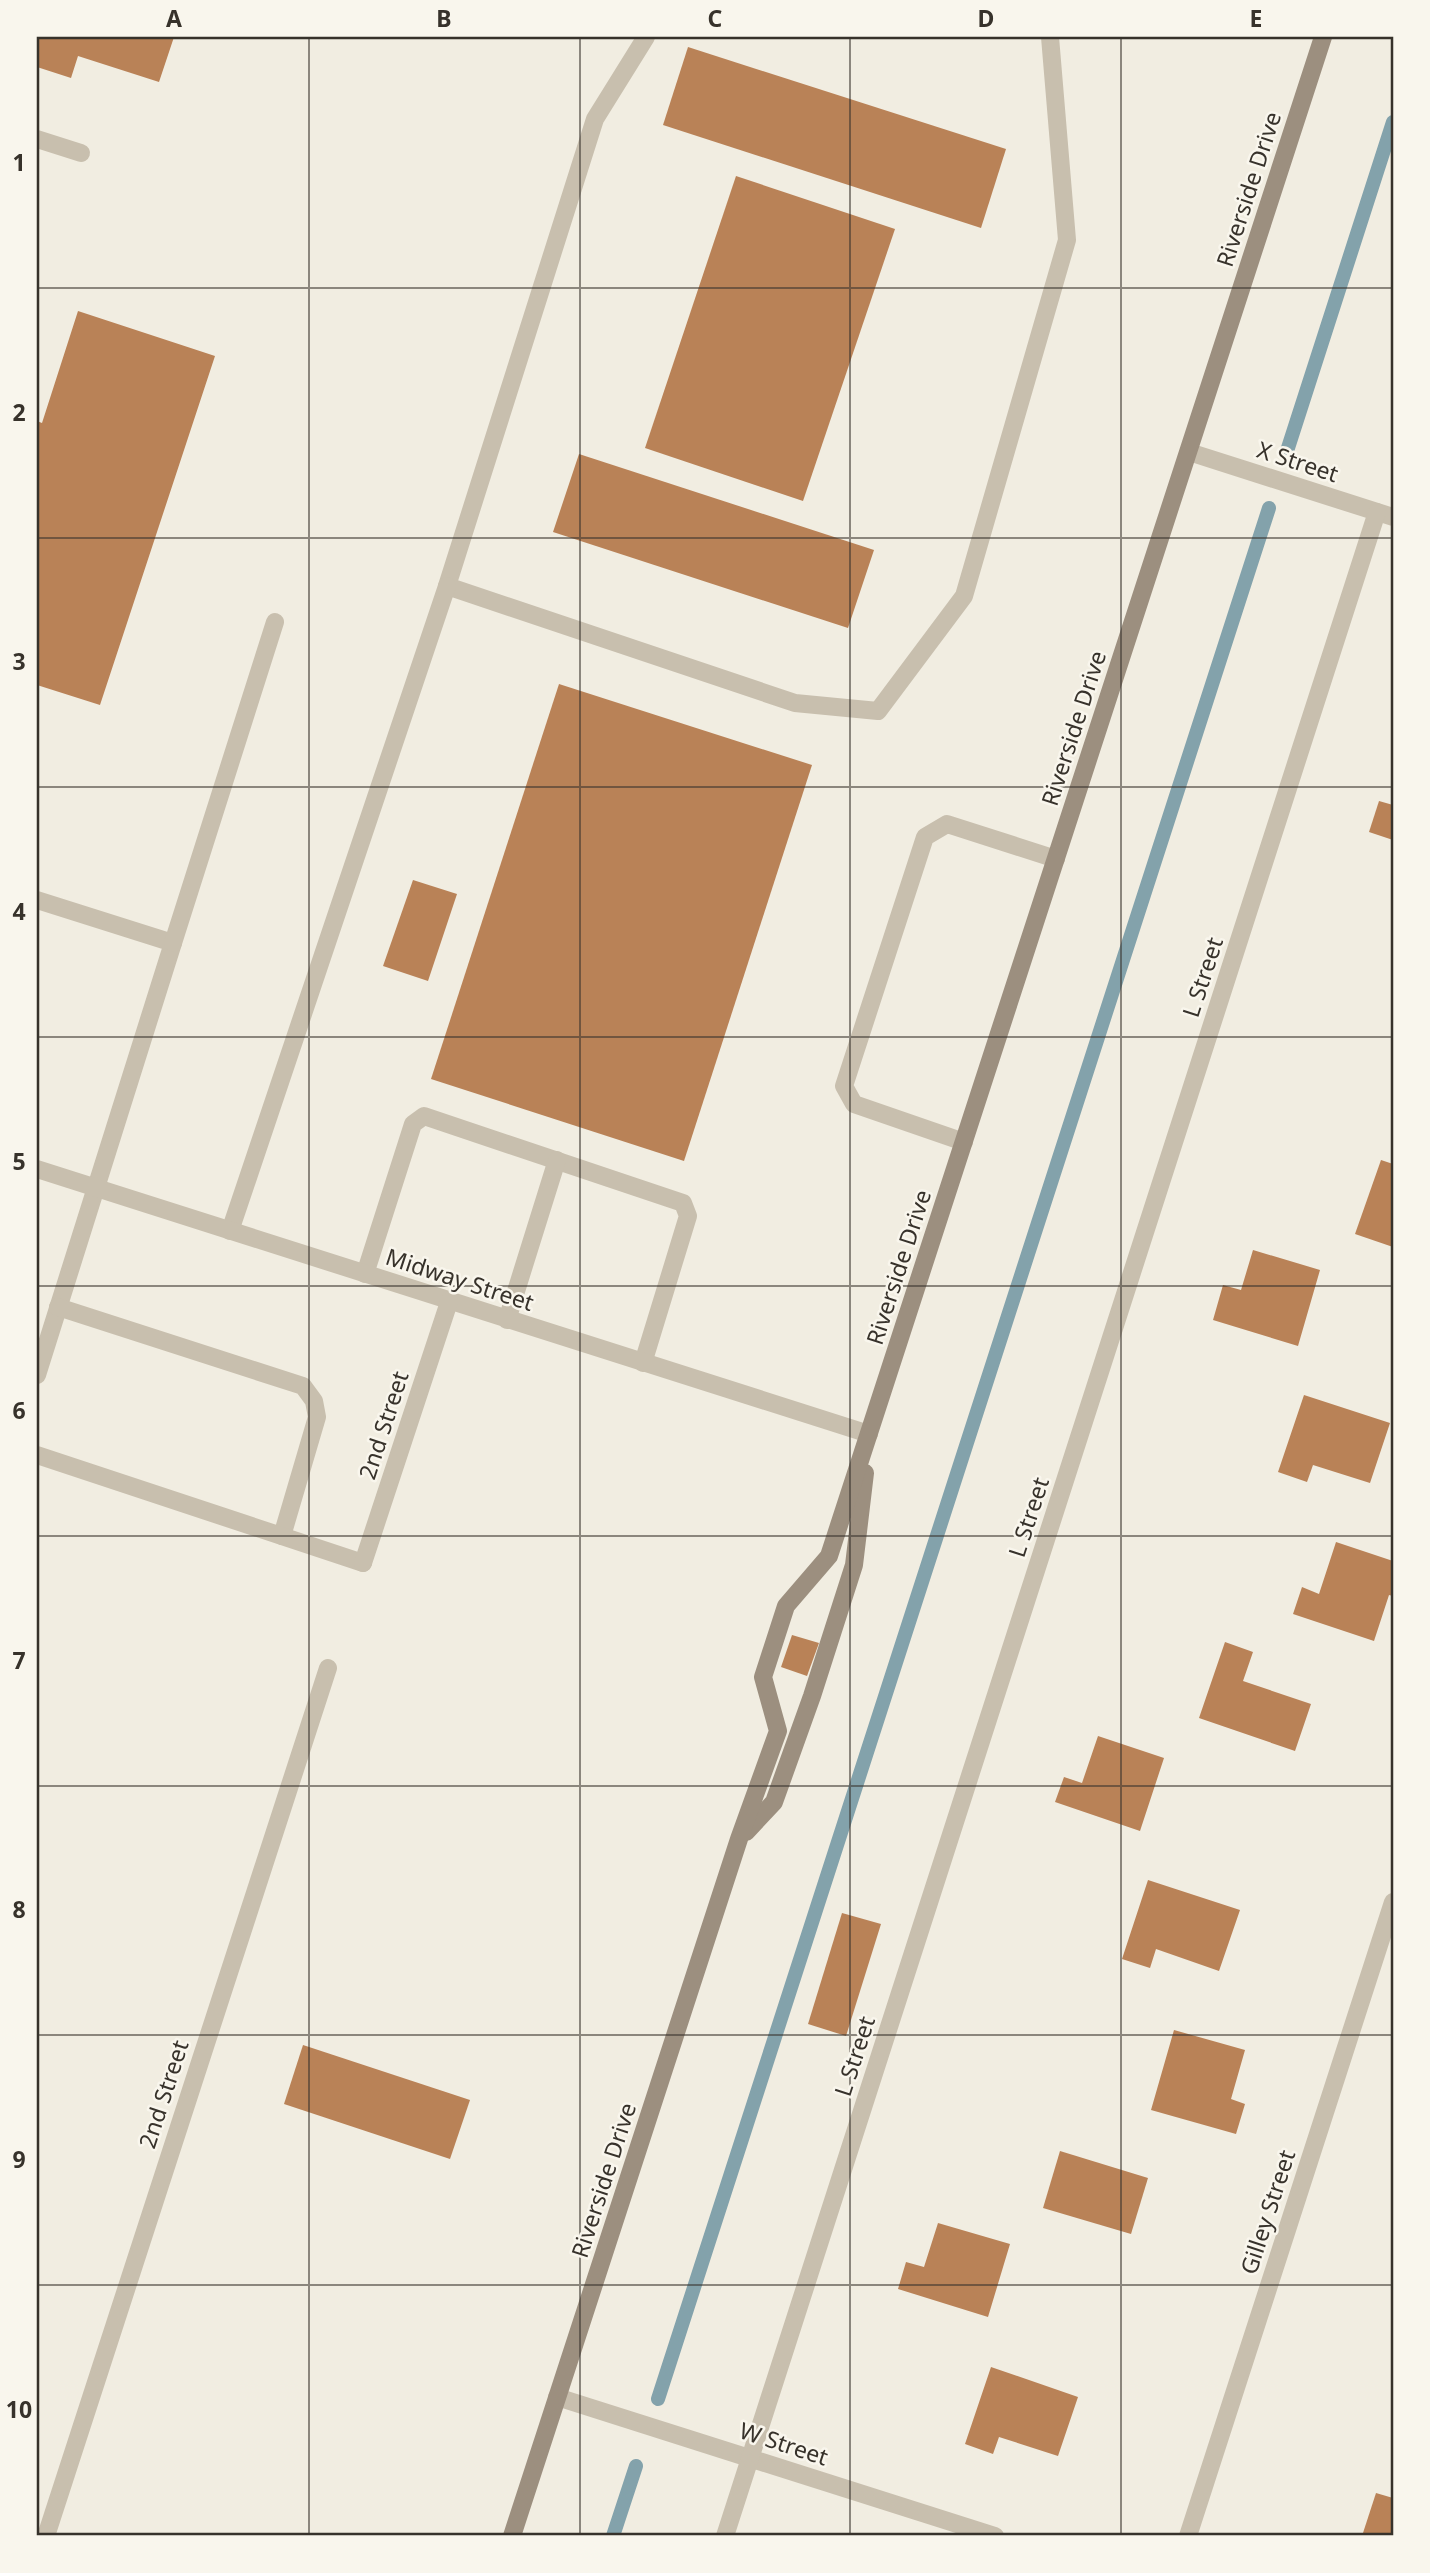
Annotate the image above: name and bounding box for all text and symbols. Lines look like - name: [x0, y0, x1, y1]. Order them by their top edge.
- text: A: [166, 2, 182, 34]
- text: B: [436, 2, 452, 34]
- text: C: [708, 2, 723, 34]
- text: D: [978, 2, 994, 34]
- text: E: [1250, 2, 1262, 34]
- street label: Riverside Drive: [1208, 107, 1288, 271]
- text: 1: [12, 146, 26, 178]
- text: 2: [12, 396, 26, 428]
- street label: X Street: [1253, 433, 1343, 489]
- text: 3: [12, 645, 26, 677]
- street label: Riverside Drive: [1033, 646, 1113, 810]
- text: 4: [12, 895, 26, 927]
- street label: L Street: [1174, 933, 1230, 1021]
- text: 5: [12, 1145, 26, 1177]
- street label: Riverside Drive: [858, 1185, 938, 1349]
- street label: Midway Street: [382, 1240, 538, 1318]
- street label: 2nd Street: [351, 1367, 415, 1483]
- text: 6: [12, 1394, 26, 1426]
- street label: L Street: [1000, 1473, 1056, 1561]
- text: 7: [12, 1644, 26, 1676]
- text: 8: [12, 1893, 26, 1925]
- street label: L Street: [826, 2012, 882, 2100]
- street label: 2nd Street: [131, 2036, 195, 2152]
- street label: Riverside Drive: [563, 2098, 643, 2262]
- text: 9: [12, 2143, 26, 2175]
- street label: Gilley Street: [1232, 2146, 1302, 2278]
- text: 10: [6, 2393, 32, 2425]
- street label: W Street: [736, 2414, 832, 2472]

